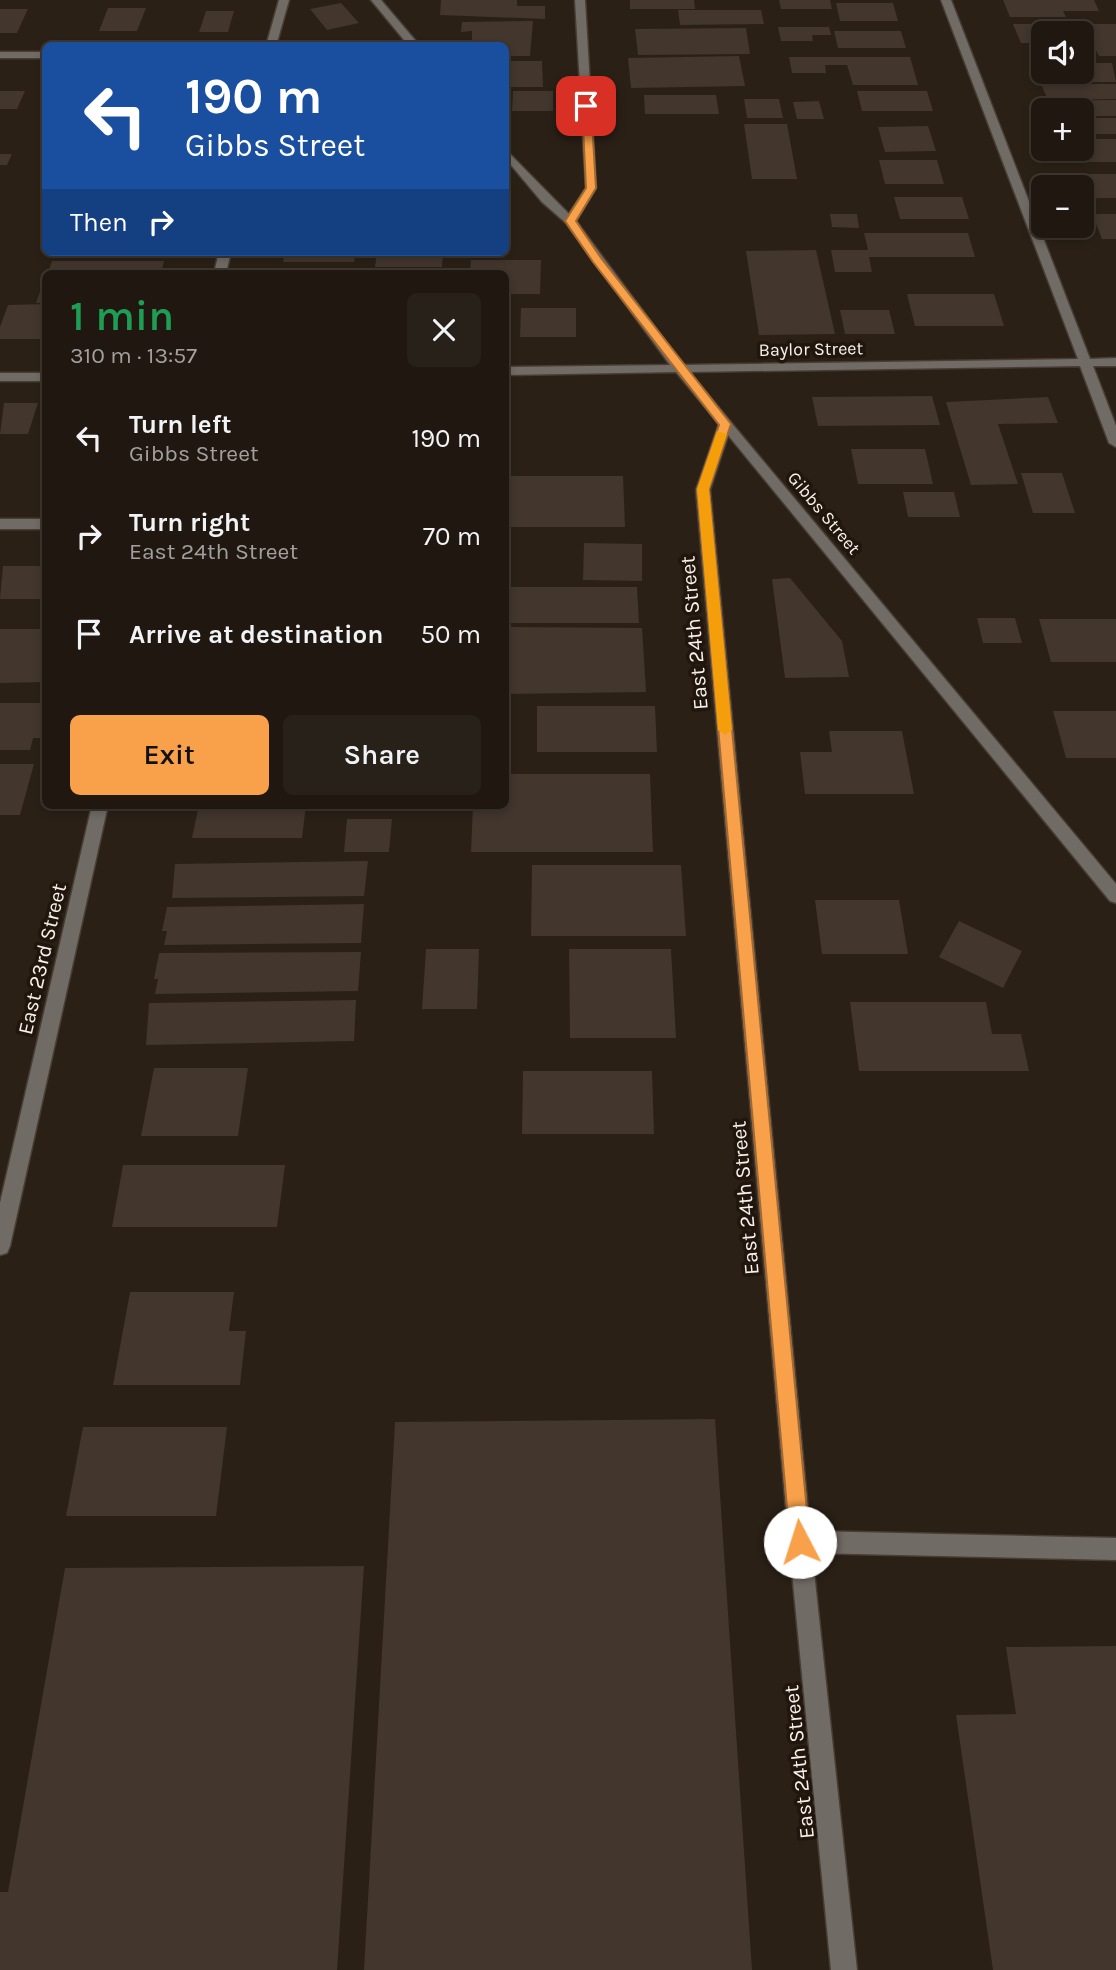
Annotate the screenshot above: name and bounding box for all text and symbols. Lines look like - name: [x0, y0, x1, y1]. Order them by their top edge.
- map controls: [1031, 21, 1094, 238]
- button: sound: [1031, 21, 1094, 84]
- text: 190 m: [185, 68, 322, 125]
- icon: left: [70, 70, 161, 161]
- pin: [556, 76, 616, 136]
- icon: arrive: [567, 87, 605, 125]
- button: +: [1031, 98, 1094, 161]
- text: Gibbs Street: [185, 127, 365, 164]
- button: −: [1031, 175, 1094, 238]
- icon: right: [142, 203, 180, 241]
- text: Then: [70, 207, 128, 238]
- text: 1 min: [70, 291, 174, 341]
- button: close: [407, 293, 481, 367]
- street label: Baylor Street: [759, 337, 864, 361]
- text: 310 m · 13:57: [70, 342, 197, 369]
- text: Turn left: [129, 409, 231, 440]
- icon: left: [70, 419, 108, 457]
- text: 190 m: [411, 423, 481, 454]
- text: Gibbs Street: [129, 440, 259, 467]
- street label: Gibbs Street: [783, 467, 865, 559]
- text: Turn right: [129, 507, 250, 538]
- icon: right: [70, 517, 108, 555]
- text: 70 m: [423, 521, 481, 552]
- text: East 24th Street: [129, 538, 298, 565]
- street label: East 24th Street: [675, 555, 713, 711]
- icon: arrive: [70, 615, 108, 653]
- text: Arrive at destination: [129, 619, 383, 650]
- text: 50 m: [420, 619, 481, 650]
- button: Exit: [70, 715, 269, 795]
- button: Share: [283, 715, 481, 795]
- street label: East 23rd Street: [13, 881, 71, 1037]
- street label: East 24th Street: [726, 1120, 764, 1276]
- position arrow: [763, 1505, 837, 1579]
- street label: East 24th Street: [779, 1684, 819, 1840]

